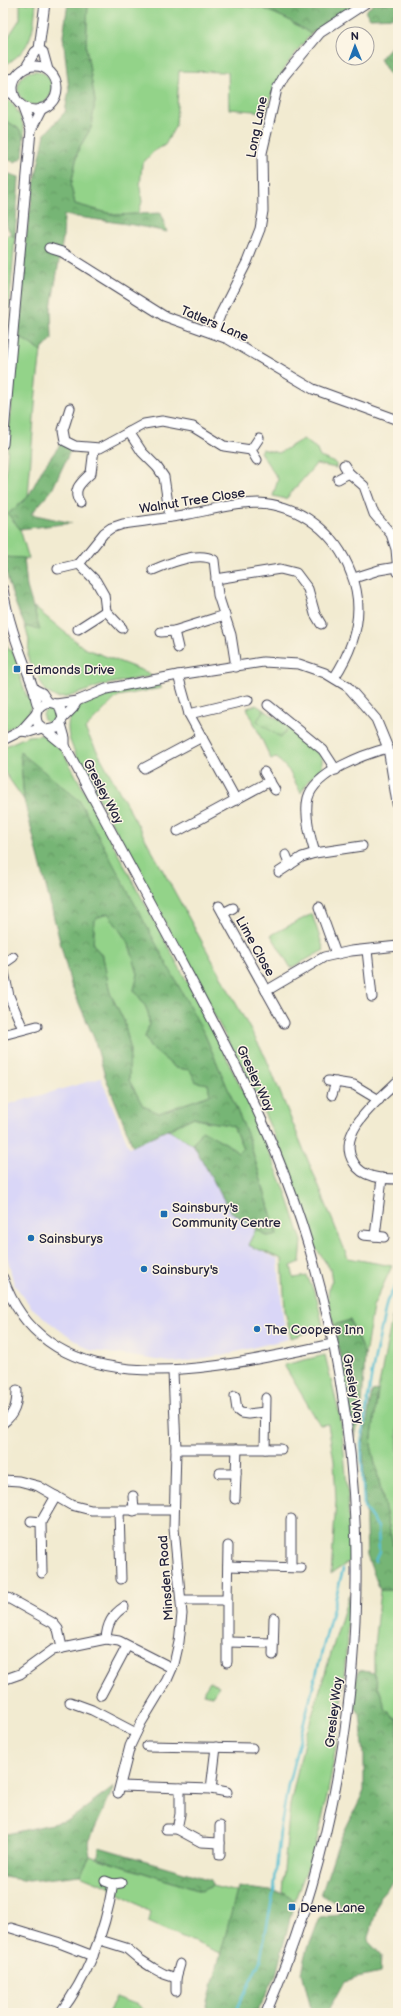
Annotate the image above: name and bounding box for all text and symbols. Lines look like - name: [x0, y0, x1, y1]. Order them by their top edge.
- north arrow: [335, 26, 375, 66]
- text: N: [351, 30, 359, 43]
- street label: Long Lane: [243, 95, 271, 159]
- street label: Tatlers Lane: [178, 302, 251, 346]
- street label: Walnut Tree Close: [138, 485, 247, 517]
- place label: Edmonds Drive: [25, 662, 115, 678]
- marker: Edmonds Drive: [12, 664, 22, 674]
- street label: Gresley Way: [79, 756, 127, 827]
- street label: Lime Close: [232, 914, 278, 980]
- street label: Gresley Way: [233, 1043, 277, 1114]
- place label: Sainsbury's Community Centre: [172, 1200, 281, 1231]
- marker: Sainsbury's Community Centre: [159, 1209, 169, 1219]
- place label: Sainsburys: [39, 1231, 104, 1247]
- marker: Sainsburys: [26, 1233, 36, 1243]
- place label: Sainsbury's: [152, 1262, 219, 1278]
- marker: Sainsbury's: [139, 1264, 149, 1274]
- place label: The Coopers Inn: [265, 1322, 363, 1338]
- marker: The Coopers Inn: [252, 1324, 262, 1334]
- street label: Gresley Way: [339, 1353, 367, 1426]
- street label: Minsden Road: [155, 1535, 177, 1621]
- street label: Gresley Way: [322, 1676, 346, 1748]
- place label: Dene Lane: [300, 1900, 365, 1916]
- marker: Dene Lane: [287, 1902, 297, 1912]

